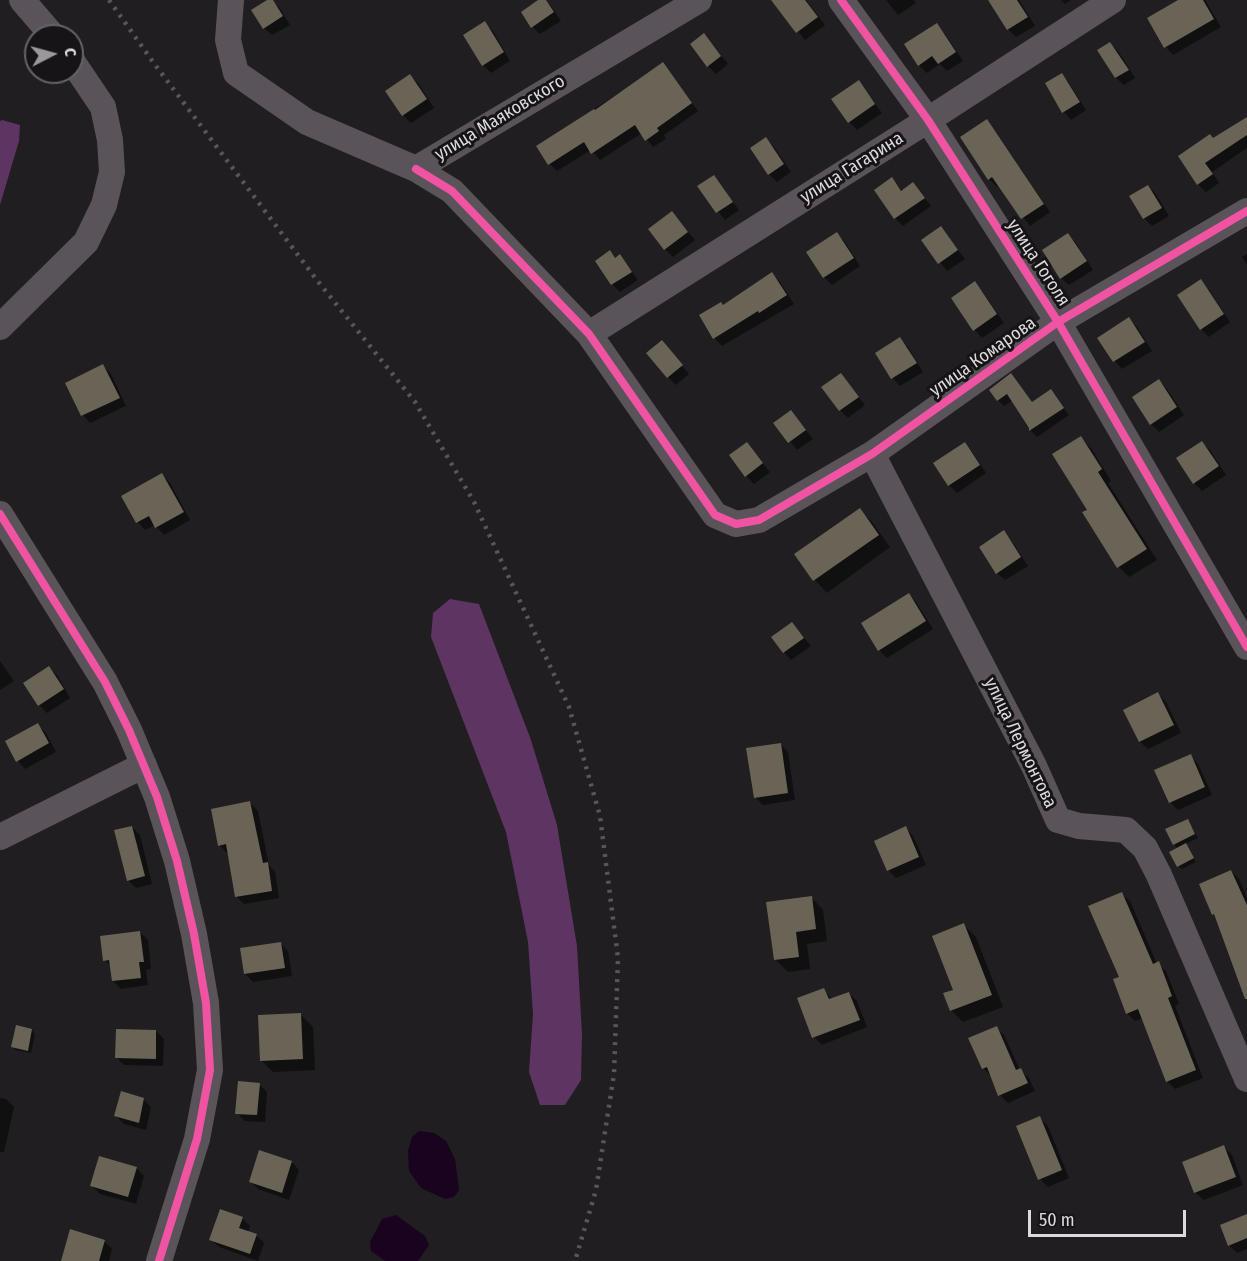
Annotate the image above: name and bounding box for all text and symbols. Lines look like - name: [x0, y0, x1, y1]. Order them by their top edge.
- north arrow: [24, 24, 84, 84]
- text: С: [61, 47, 80, 57]
- street label: улица Маяковского: [431, 71, 569, 165]
- street label: улица Гагарина: [796, 128, 908, 208]
- street label: улица Гоголя: [1002, 215, 1074, 311]
- street label: улица Комарова: [926, 312, 1040, 402]
- street label: улица Лермонтова: [979, 674, 1061, 812]
- scale bar: [1031, 1198, 1188, 1236]
- text: 50 m: [1039, 1209, 1075, 1231]

